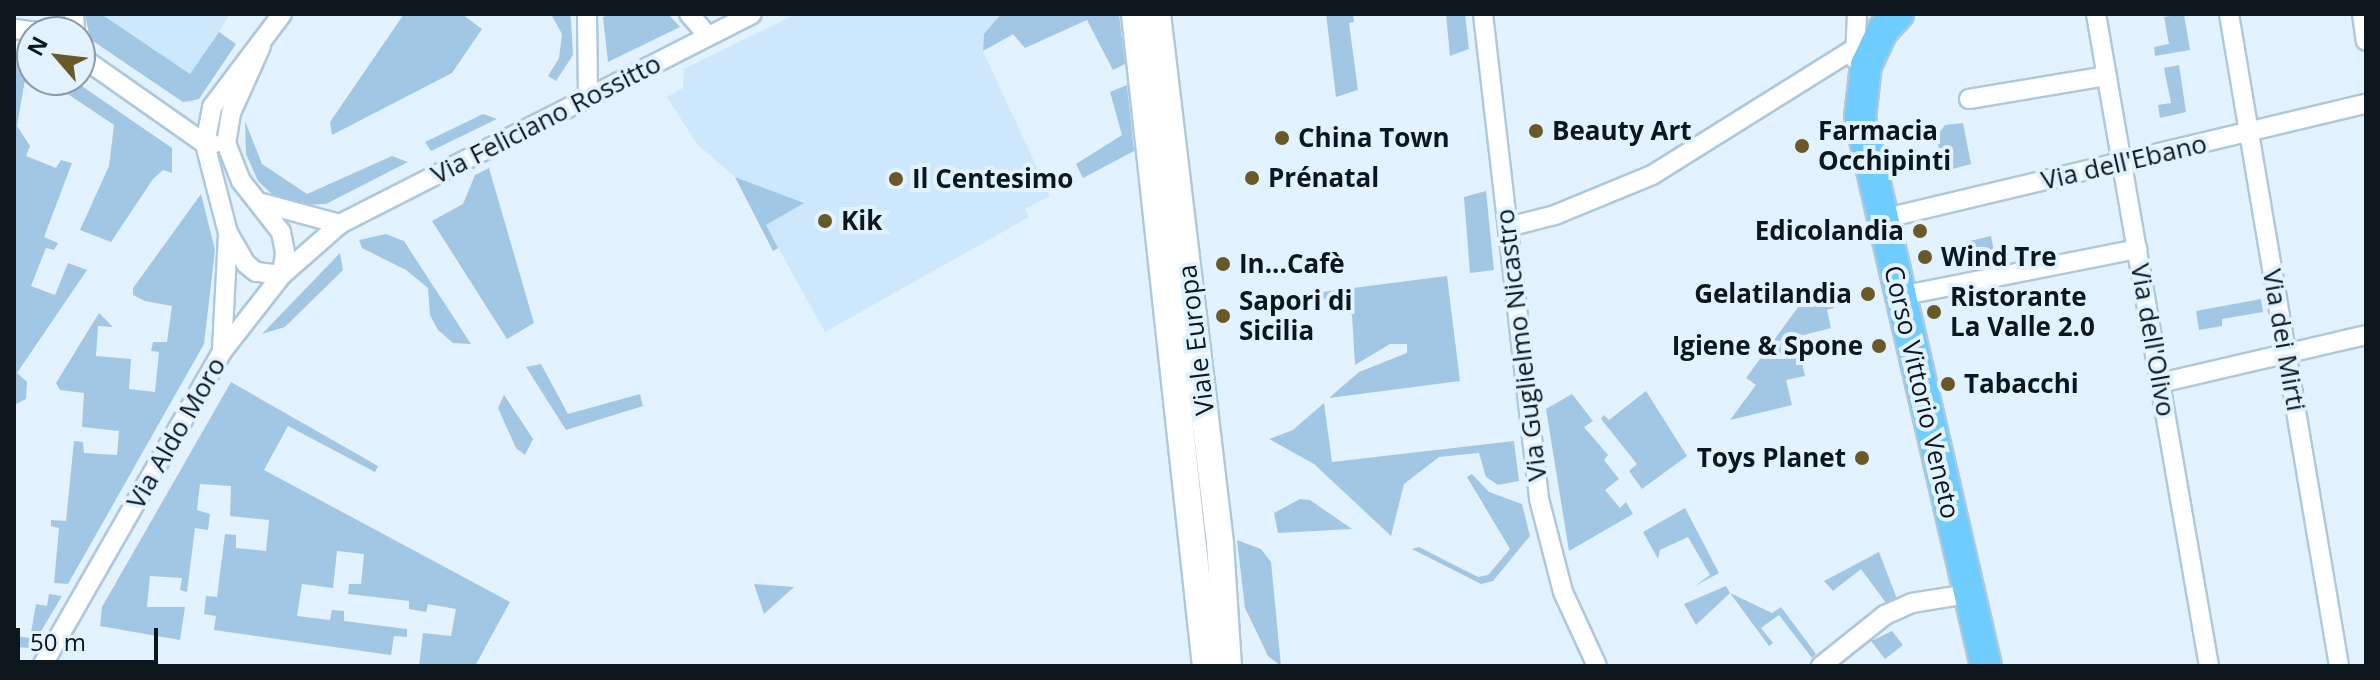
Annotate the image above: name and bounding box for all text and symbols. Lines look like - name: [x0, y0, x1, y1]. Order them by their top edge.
- north arrow: [16, 16, 96, 96]
- text: N: [19, 31, 54, 61]
- street label: Via Feliciano Rossitto: [426, 48, 666, 190]
- place label: Beauty Art: [1552, 115, 1691, 147]
- place label: Farmacia Occhipinti: [1818, 115, 1951, 176]
- place label: China Town: [1298, 122, 1450, 154]
- marker: Beauty Art: [1527, 122, 1545, 140]
- street label: Via dell'Ebano: [2038, 128, 2210, 196]
- marker: China Town: [1273, 129, 1291, 147]
- marker: Farmacia Occhipinti: [1793, 137, 1811, 155]
- place label: Prénatal: [1268, 162, 1379, 194]
- place label: Il Centesimo: [912, 163, 1073, 195]
- marker: Prénatal: [1243, 169, 1261, 187]
- marker: Il Centesimo: [887, 170, 905, 188]
- place label: Kik: [841, 205, 882, 237]
- street label: Via Guglielmo Nicastro: [1489, 207, 1553, 483]
- marker: Kik: [816, 212, 834, 230]
- place label: Edicolandia: [1755, 215, 1904, 247]
- marker: Edicolandia: [1911, 222, 1929, 240]
- place label: Wind Tre: [1941, 241, 2057, 273]
- place label: In...Cafè: [1239, 248, 1345, 280]
- marker: Wind Tre: [1916, 248, 1934, 266]
- marker: In...Cafè: [1214, 255, 1232, 273]
- street label: Via dell'Olivo: [2124, 261, 2182, 419]
- street label: Corso Vittorio Veneto: [1878, 262, 1966, 522]
- street label: Viale Europa: [1171, 263, 1221, 417]
- street label: Via dei Mirti: [2256, 267, 2312, 413]
- place label: Gelatilandia: [1694, 278, 1852, 310]
- place label: Ristorante La Valle 2.0: [1950, 281, 2095, 342]
- place label: Sapori di Sicilia: [1239, 285, 1352, 346]
- marker: Gelatilandia: [1859, 285, 1877, 303]
- marker: Ristorante La Valle 2.0: [1925, 303, 1943, 321]
- marker: Sapori di Sicilia: [1214, 307, 1232, 325]
- place label: Igiene & Spone: [1672, 330, 1863, 362]
- marker: Igiene & Spone: [1870, 337, 1888, 355]
- street label: Via Aldo Moro: [120, 352, 232, 514]
- place label: Tabacchi: [1964, 368, 2079, 400]
- marker: Tabacchi: [1939, 375, 1957, 393]
- place label: Toys Planet: [1697, 442, 1846, 474]
- marker: Toys Planet: [1853, 449, 1871, 467]
- scale bar: [20, 612, 162, 662]
- text: 50 m: [30, 625, 86, 658]

